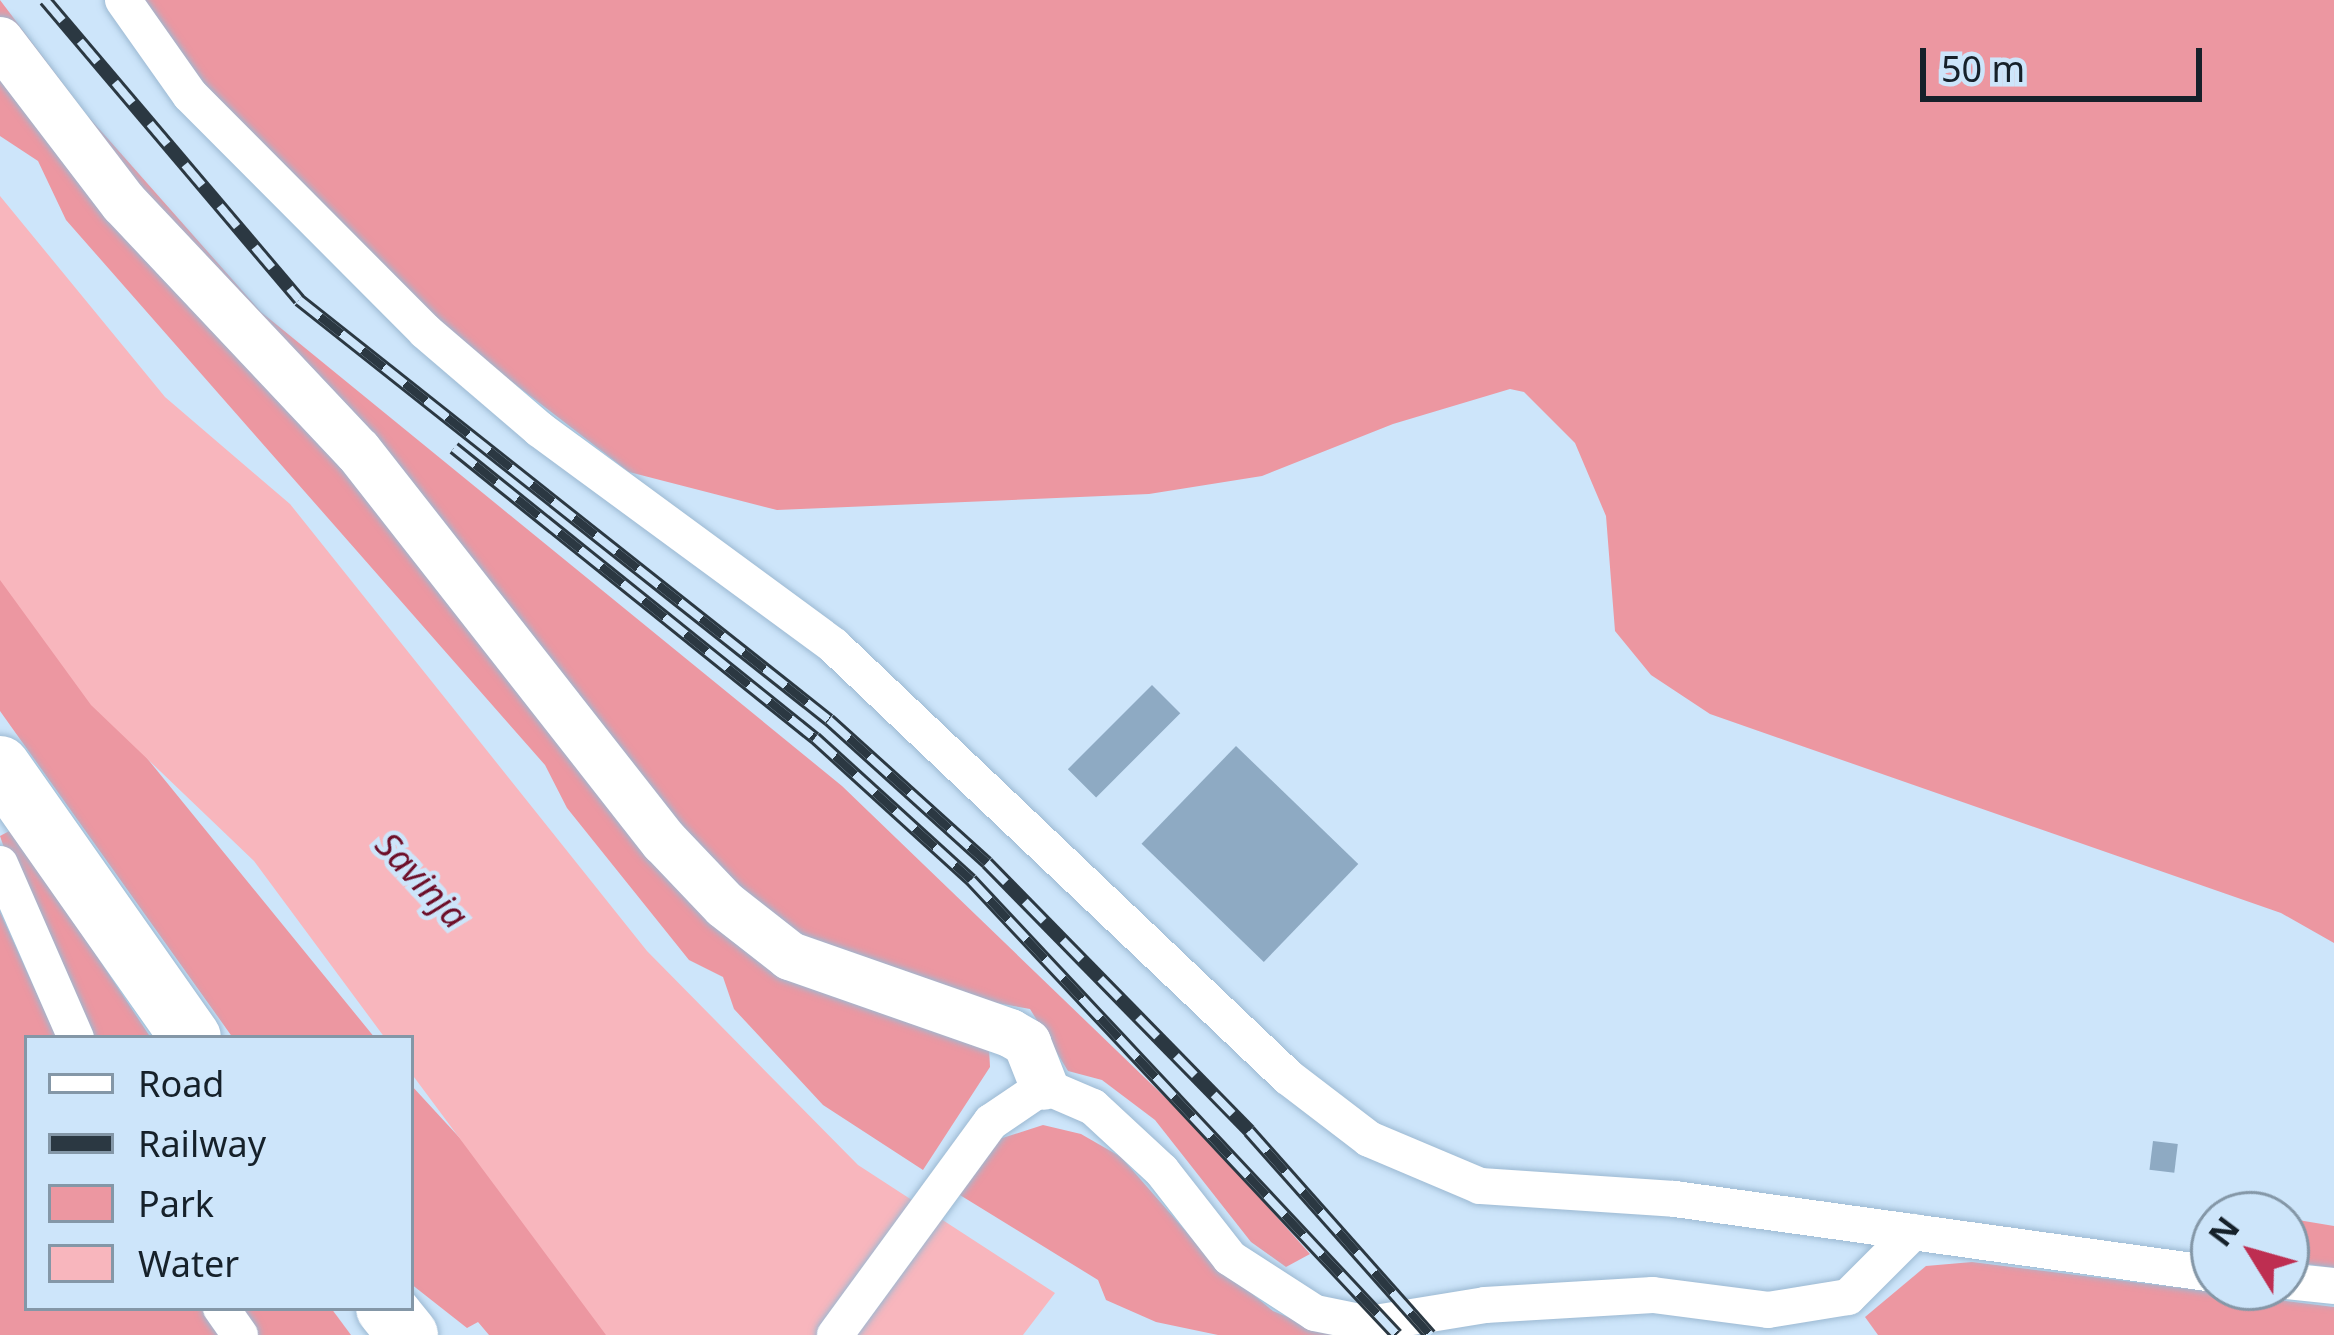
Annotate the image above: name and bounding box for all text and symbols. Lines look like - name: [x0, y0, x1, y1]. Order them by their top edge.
- scale bar: [1926, 24, 2208, 98]
- text: 50 m: [1941, 44, 2025, 93]
- water label: Savinja: [367, 823, 477, 937]
- legend: [24, 1035, 414, 1311]
- text: Road: [138, 1059, 225, 1108]
- text: Railway: [138, 1119, 266, 1168]
- text: Park: [138, 1179, 214, 1228]
- north arrow: [2190, 1191, 2310, 1311]
- text: N: [2197, 1207, 2249, 1255]
- text: Water: [138, 1239, 239, 1288]

